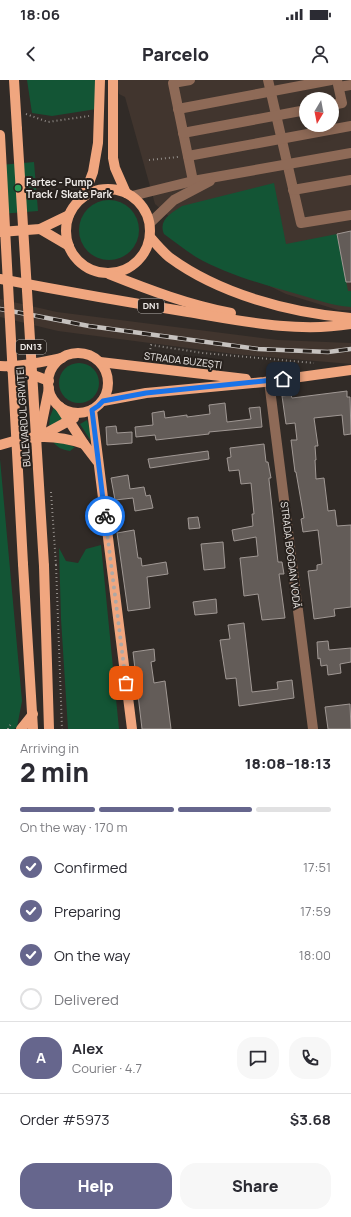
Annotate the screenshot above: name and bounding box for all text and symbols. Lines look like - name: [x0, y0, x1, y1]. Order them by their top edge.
- text: 18:06: [20, 4, 60, 25]
- text: Parcelo: [142, 42, 209, 66]
- icon: back: [20, 43, 42, 65]
- icon: person: [309, 43, 331, 65]
- north arrow: [299, 92, 339, 132]
- map controls: [299, 92, 339, 132]
- place label: Fartec - Pump Track / Skate Park: [26, 175, 112, 201]
- marker: Fartec - Pump Track / Skate Park: [13, 183, 23, 193]
- road number: DN1: [138, 299, 164, 313]
- road number: DN13: [16, 340, 46, 354]
- street label: STRADA BUZEȘTI: [143, 348, 223, 372]
- pin: [266, 362, 300, 396]
- street label: BULEVARDUL GRIVIȚEI: [13, 366, 33, 468]
- icon: home: [272, 368, 294, 390]
- courier: [85, 496, 125, 536]
- street label: STRADA BOGDAN VODĂ: [277, 501, 305, 610]
- icon: bike: [94, 505, 116, 527]
- pin: [109, 666, 143, 700]
- icon: bag: [115, 672, 137, 694]
- text: Arriving in: [20, 739, 79, 757]
- text: 18:08–18:13: [245, 753, 331, 774]
- text: 2 min: [20, 754, 89, 790]
- text: On the way · 170 m: [20, 818, 127, 836]
- icon: check: [20, 856, 42, 878]
- text: Confirmed: [54, 857, 127, 878]
- text: 17:51: [303, 858, 331, 876]
- icon: check: [20, 900, 42, 922]
- text: Preparing: [54, 901, 121, 922]
- text: 17:59: [300, 902, 331, 920]
- icon: check: [20, 944, 42, 966]
- text: On the way: [54, 945, 130, 966]
- text: 18:00: [299, 946, 331, 964]
- text: Delivered: [54, 989, 119, 1010]
- button: chat: [237, 1037, 279, 1079]
- button: phone: [289, 1037, 331, 1079]
- text: Alex: [72, 1038, 103, 1059]
- text: A: [36, 1047, 46, 1068]
- text: Courier · 4.7: [72, 1059, 142, 1077]
- text: Order #5973: [20, 1109, 110, 1130]
- text: $3.68: [290, 1109, 331, 1130]
- button: Help: [20, 1163, 172, 1209]
- button: Share: [180, 1163, 331, 1209]

